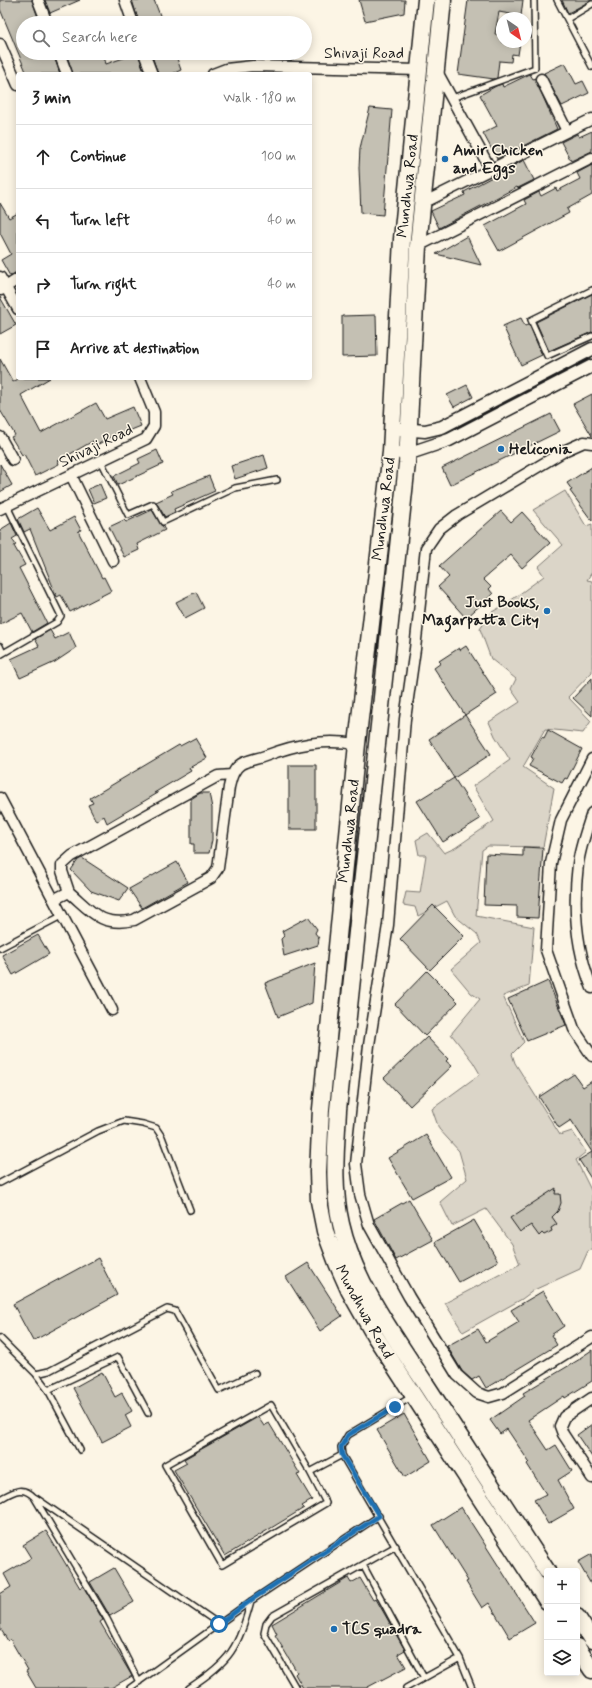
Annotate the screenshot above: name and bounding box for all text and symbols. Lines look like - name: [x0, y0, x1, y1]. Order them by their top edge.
- north arrow: [496, 12, 532, 48]
- search box: [16, 16, 312, 60]
- icon: search: [30, 27, 52, 49]
- text: Search here: [62, 28, 138, 48]
- street label: Shivaji Road: [324, 43, 404, 64]
- text: 3 min: [32, 87, 71, 109]
- text: Walk · 180 m: [223, 90, 296, 107]
- street label: Mundhwa Road: [392, 133, 424, 239]
- place label: Amir Chicken and Eggs: [453, 140, 543, 181]
- icon: ahead: [32, 146, 54, 168]
- text: Continue: [70, 147, 126, 167]
- text: 100 m: [261, 148, 296, 165]
- marker: Amir Chicken and Eggs: [440, 154, 450, 164]
- icon: left: [32, 210, 54, 232]
- text: Turn left: [70, 211, 130, 231]
- text: 40 m: [267, 212, 296, 229]
- icon: right: [32, 274, 54, 296]
- text: Turn right: [70, 275, 137, 295]
- text: 40 m: [267, 276, 296, 293]
- icon: arrive: [32, 338, 54, 360]
- text: Arrive at destination: [70, 339, 199, 359]
- street label: Shivaji Road: [55, 419, 137, 473]
- place label: Heliconia: [509, 439, 572, 460]
- marker: Heliconia: [496, 444, 506, 454]
- street label: Mundhwa Road: [367, 456, 401, 562]
- place label: Just Books, Magarpatta City: [422, 592, 540, 633]
- marker: Just Books, Magarpatta City: [542, 606, 552, 616]
- street label: Mundhwa Road: [333, 778, 365, 884]
- street label: Mundhwa Road: [330, 1261, 398, 1363]
- route end: [386, 1398, 404, 1416]
- map controls: [544, 1568, 580, 1676]
- button: +: [544, 1568, 580, 1604]
- button: −: [544, 1604, 580, 1640]
- route start: [210, 1615, 228, 1633]
- place label: TCS quadra: [342, 1619, 422, 1640]
- marker: TCS quadra: [329, 1624, 339, 1634]
- button: layers: [544, 1640, 580, 1676]

